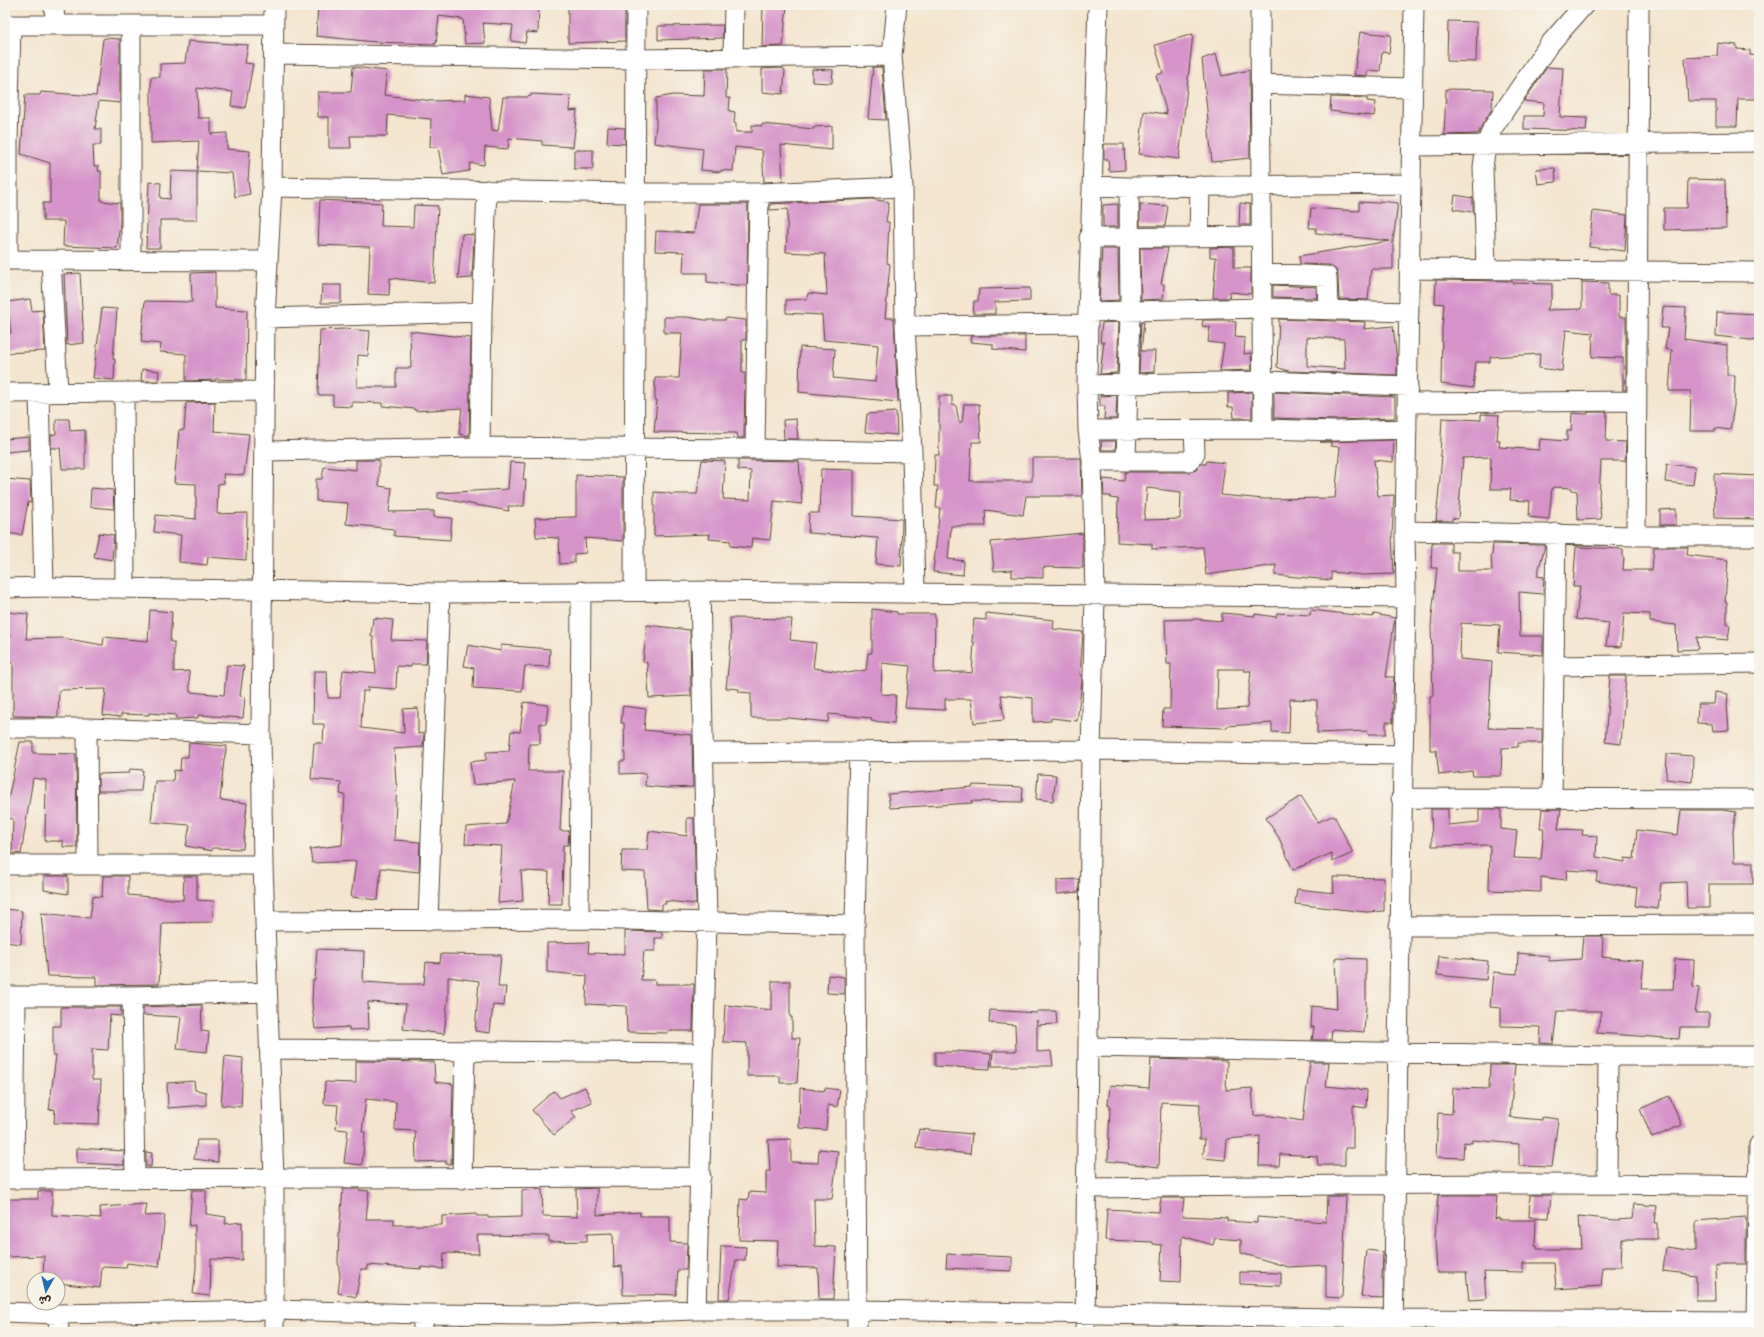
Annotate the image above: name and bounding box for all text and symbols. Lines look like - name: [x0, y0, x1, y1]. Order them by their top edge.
- north arrow: [26, 1271, 66, 1311]
- text: ش: [38, 1292, 52, 1306]

